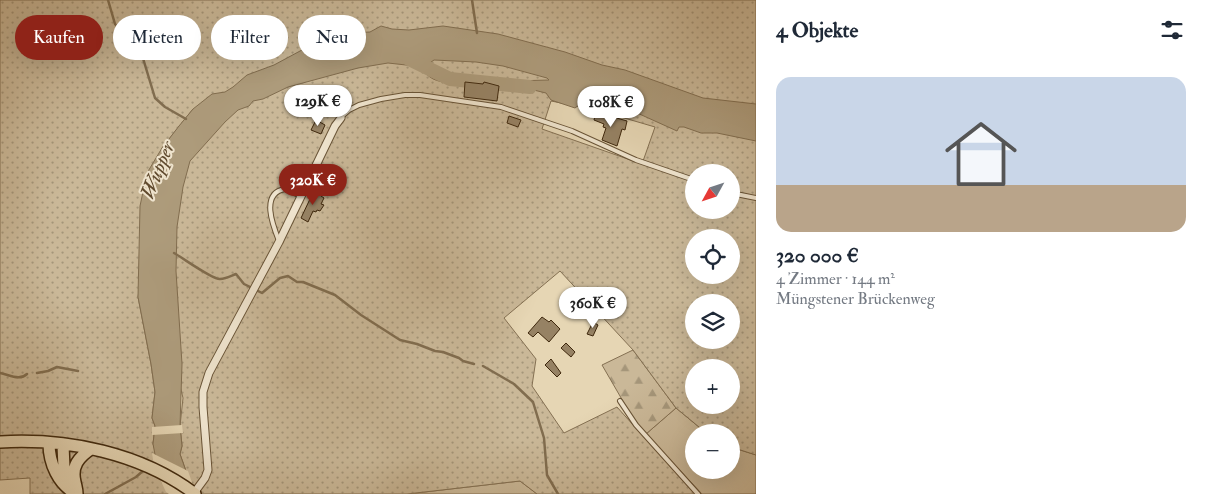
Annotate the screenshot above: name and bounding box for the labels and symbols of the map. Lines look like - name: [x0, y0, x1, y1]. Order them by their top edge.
- pin: 129K €: [277, 84, 359, 127]
- pin: 108K €: [570, 86, 652, 128]
- water label: Wupper: [135, 136, 181, 203]
- pin: 320K €: [272, 164, 354, 206]
- north arrow: [685, 164, 740, 219]
- pin: 360K €: [552, 286, 634, 329]

